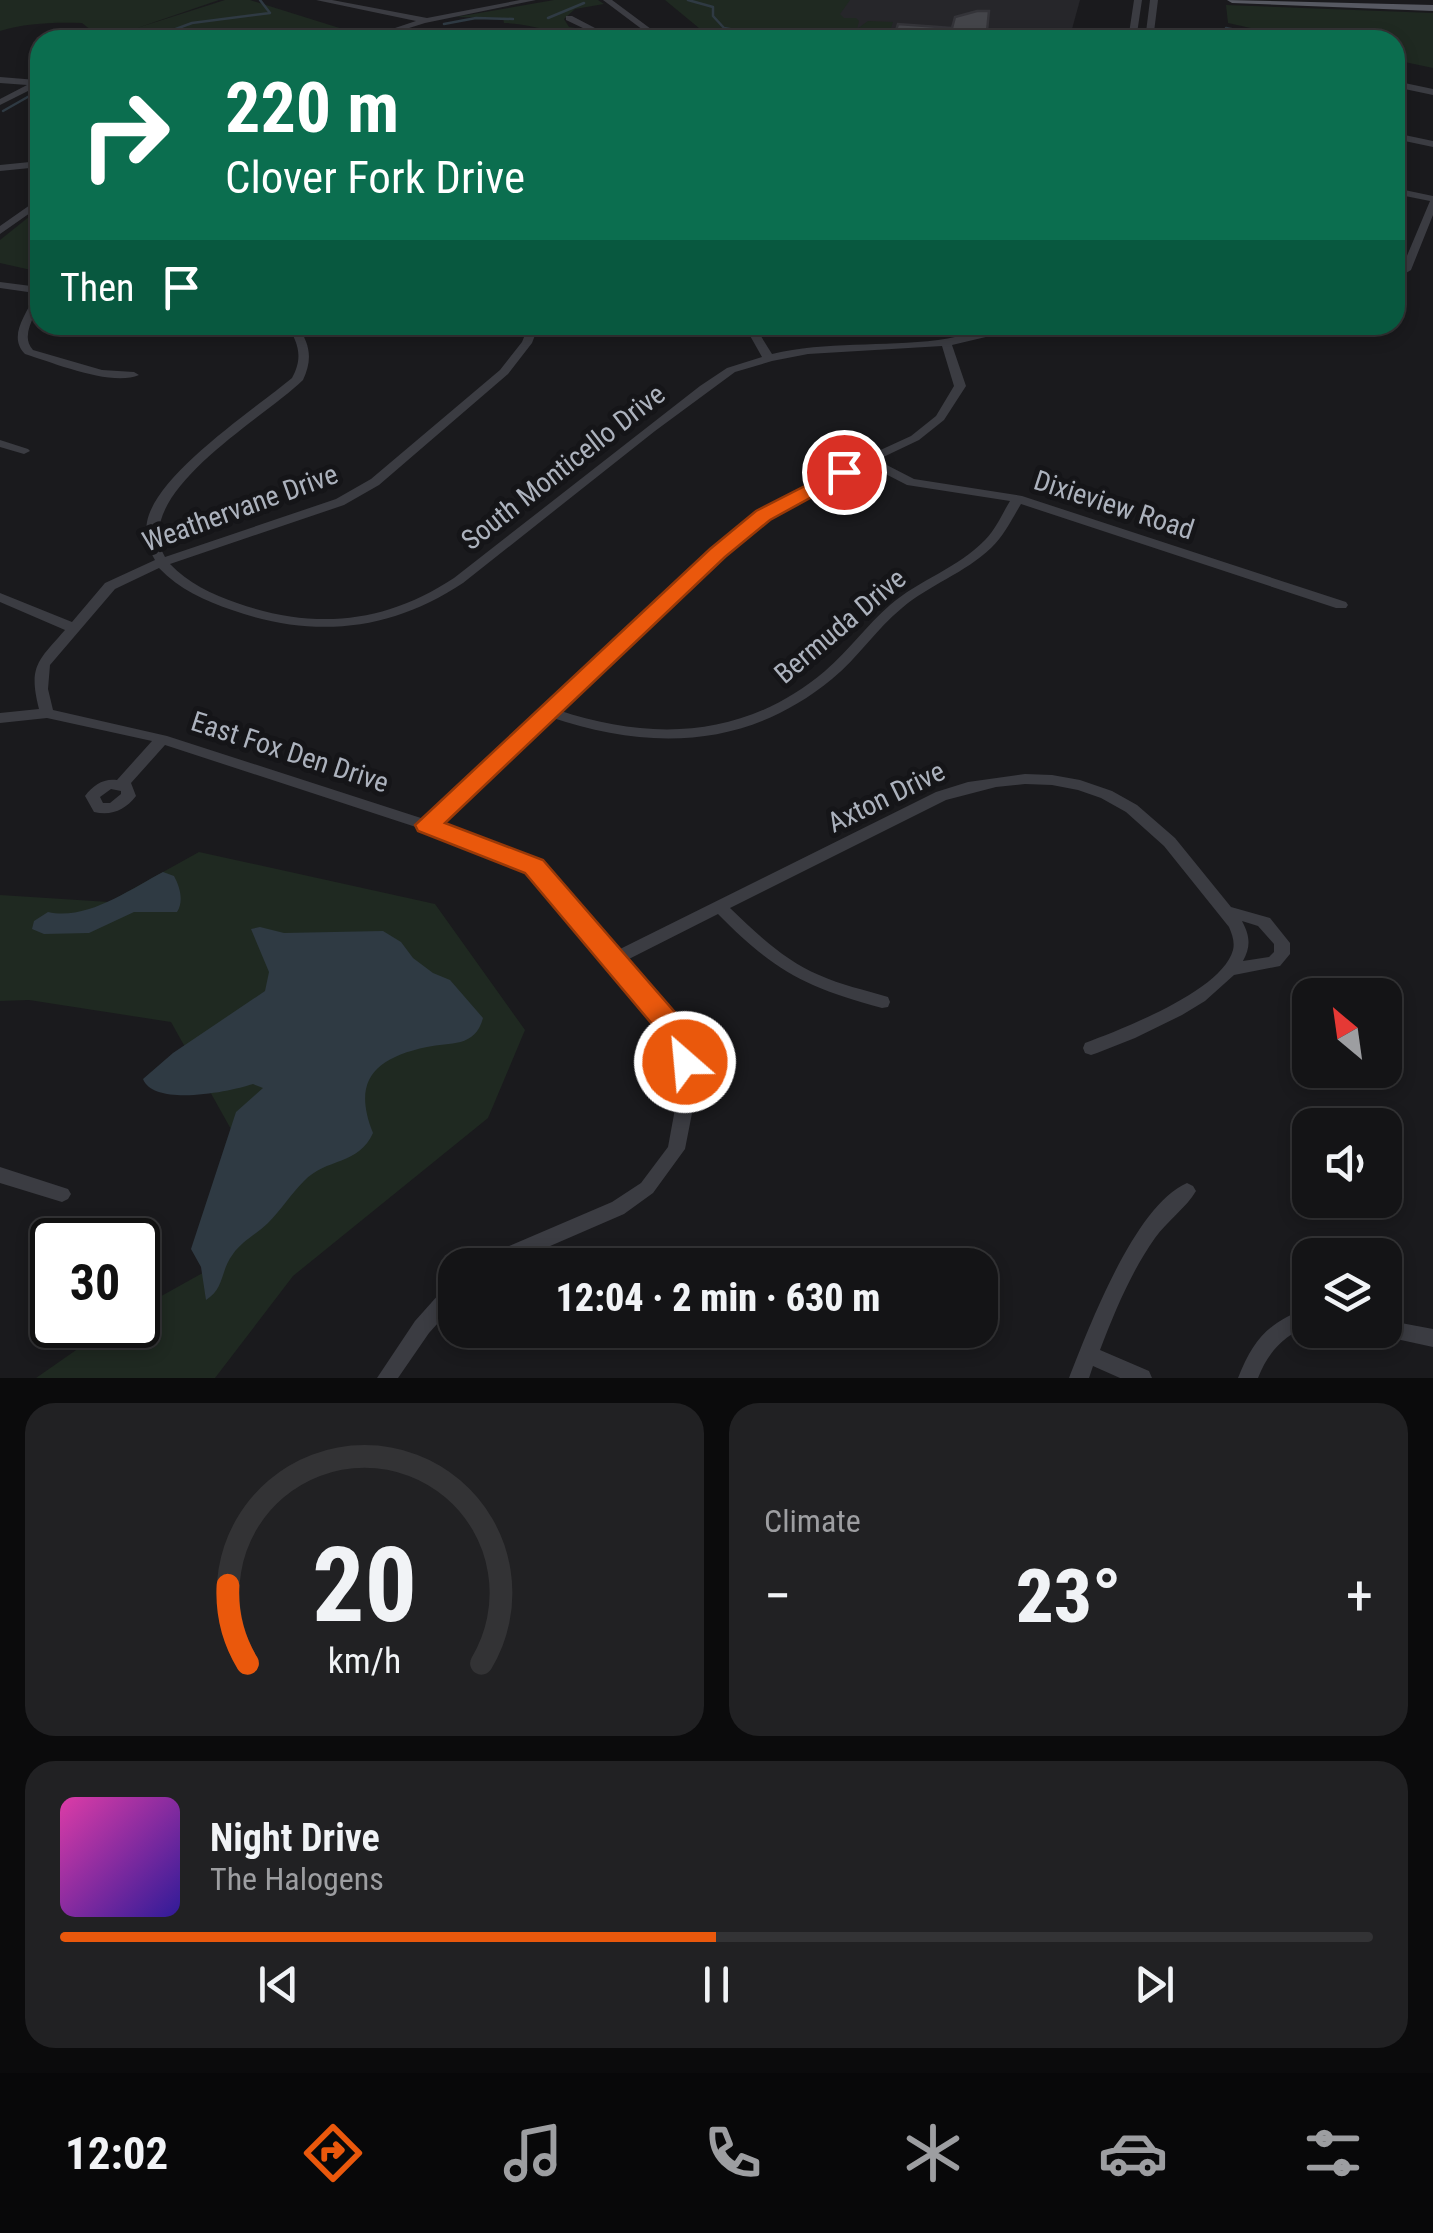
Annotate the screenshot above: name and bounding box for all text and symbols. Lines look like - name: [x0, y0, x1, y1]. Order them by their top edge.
- text: 220 m: [225, 67, 399, 149]
- icon: right: [60, 70, 190, 200]
- text: Clover Fork Drive: [225, 151, 525, 204]
- icon: arrive: [154, 260, 209, 315]
- text: Then: [60, 266, 134, 310]
- street label: South Monticello Drive: [455, 377, 671, 557]
- pin: [802, 430, 887, 515]
- icon: arrive: [817, 445, 872, 500]
- street label: Weathervane Drive: [138, 457, 342, 559]
- street label: Dixieview Road: [1030, 464, 1198, 546]
- street label: Bermuda Drive: [768, 562, 912, 690]
- street label: East Fox Den Drive: [187, 705, 393, 799]
- street label: Axton Drive: [822, 754, 950, 840]
- north arrow: [1292, 978, 1402, 1088]
- map controls: [1292, 978, 1402, 1348]
- position arrow: [633, 1010, 737, 1114]
- button: sound: [1292, 1108, 1402, 1218]
- speed limit sign: 30: [30, 1218, 160, 1348]
- button: layers: [1292, 1238, 1402, 1348]
- text: 12:04 · 2 min · 630 m: [556, 1276, 880, 1320]
- text: Climate: [764, 1502, 861, 1540]
- text: 20: [312, 1525, 417, 1646]
- text: 23°: [1016, 1552, 1121, 1640]
- text: −: [764, 1564, 792, 1628]
- text: +: [1346, 1564, 1373, 1628]
- text: km/h: [328, 1640, 401, 1682]
- text: Night Drive: [210, 1816, 380, 1860]
- text: The Halogens: [210, 1860, 384, 1898]
- icon: previous: [251, 1957, 306, 2012]
- icon: pause: [689, 1957, 744, 2012]
- icon: next: [1127, 1957, 1182, 2012]
- icon: directions: [298, 2118, 368, 2188]
- icon: music: [498, 2118, 568, 2188]
- icon: phone: [698, 2118, 768, 2188]
- icon: climate: [898, 2118, 968, 2188]
- icon: car: [1098, 2118, 1168, 2188]
- icon: filters: [1298, 2118, 1368, 2188]
- text: 12:02: [65, 2127, 168, 2180]

